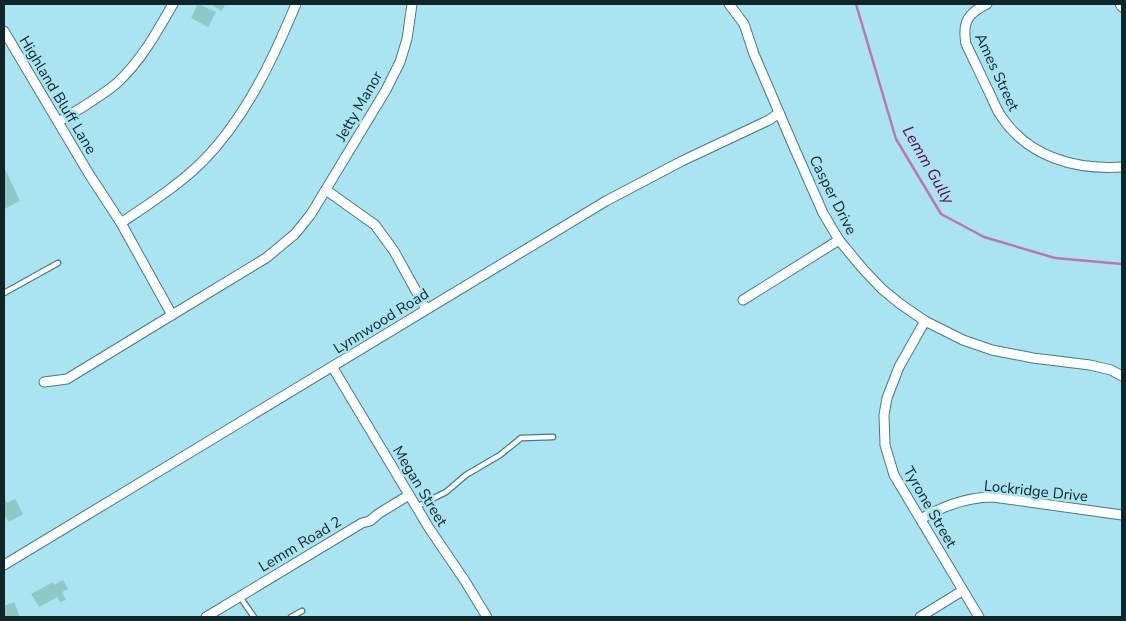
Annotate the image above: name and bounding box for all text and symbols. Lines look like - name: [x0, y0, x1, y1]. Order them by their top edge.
- street label: Ames Street: [970, 30, 1024, 115]
- street label: Highland Bluff Lane: [15, 32, 101, 158]
- street label: Jetty Manor: [330, 67, 387, 146]
- water label: Lemm Gully: [897, 122, 960, 209]
- street label: Casper Drive: [804, 152, 862, 238]
- street label: Lynnwood Road: [330, 284, 432, 358]
- street label: Megan Street: [388, 442, 452, 531]
- street label: Tyrone Street: [899, 463, 962, 552]
- street label: Lockridge Drive: [983, 476, 1089, 506]
- street label: Lemm Road 2: [255, 511, 345, 577]

